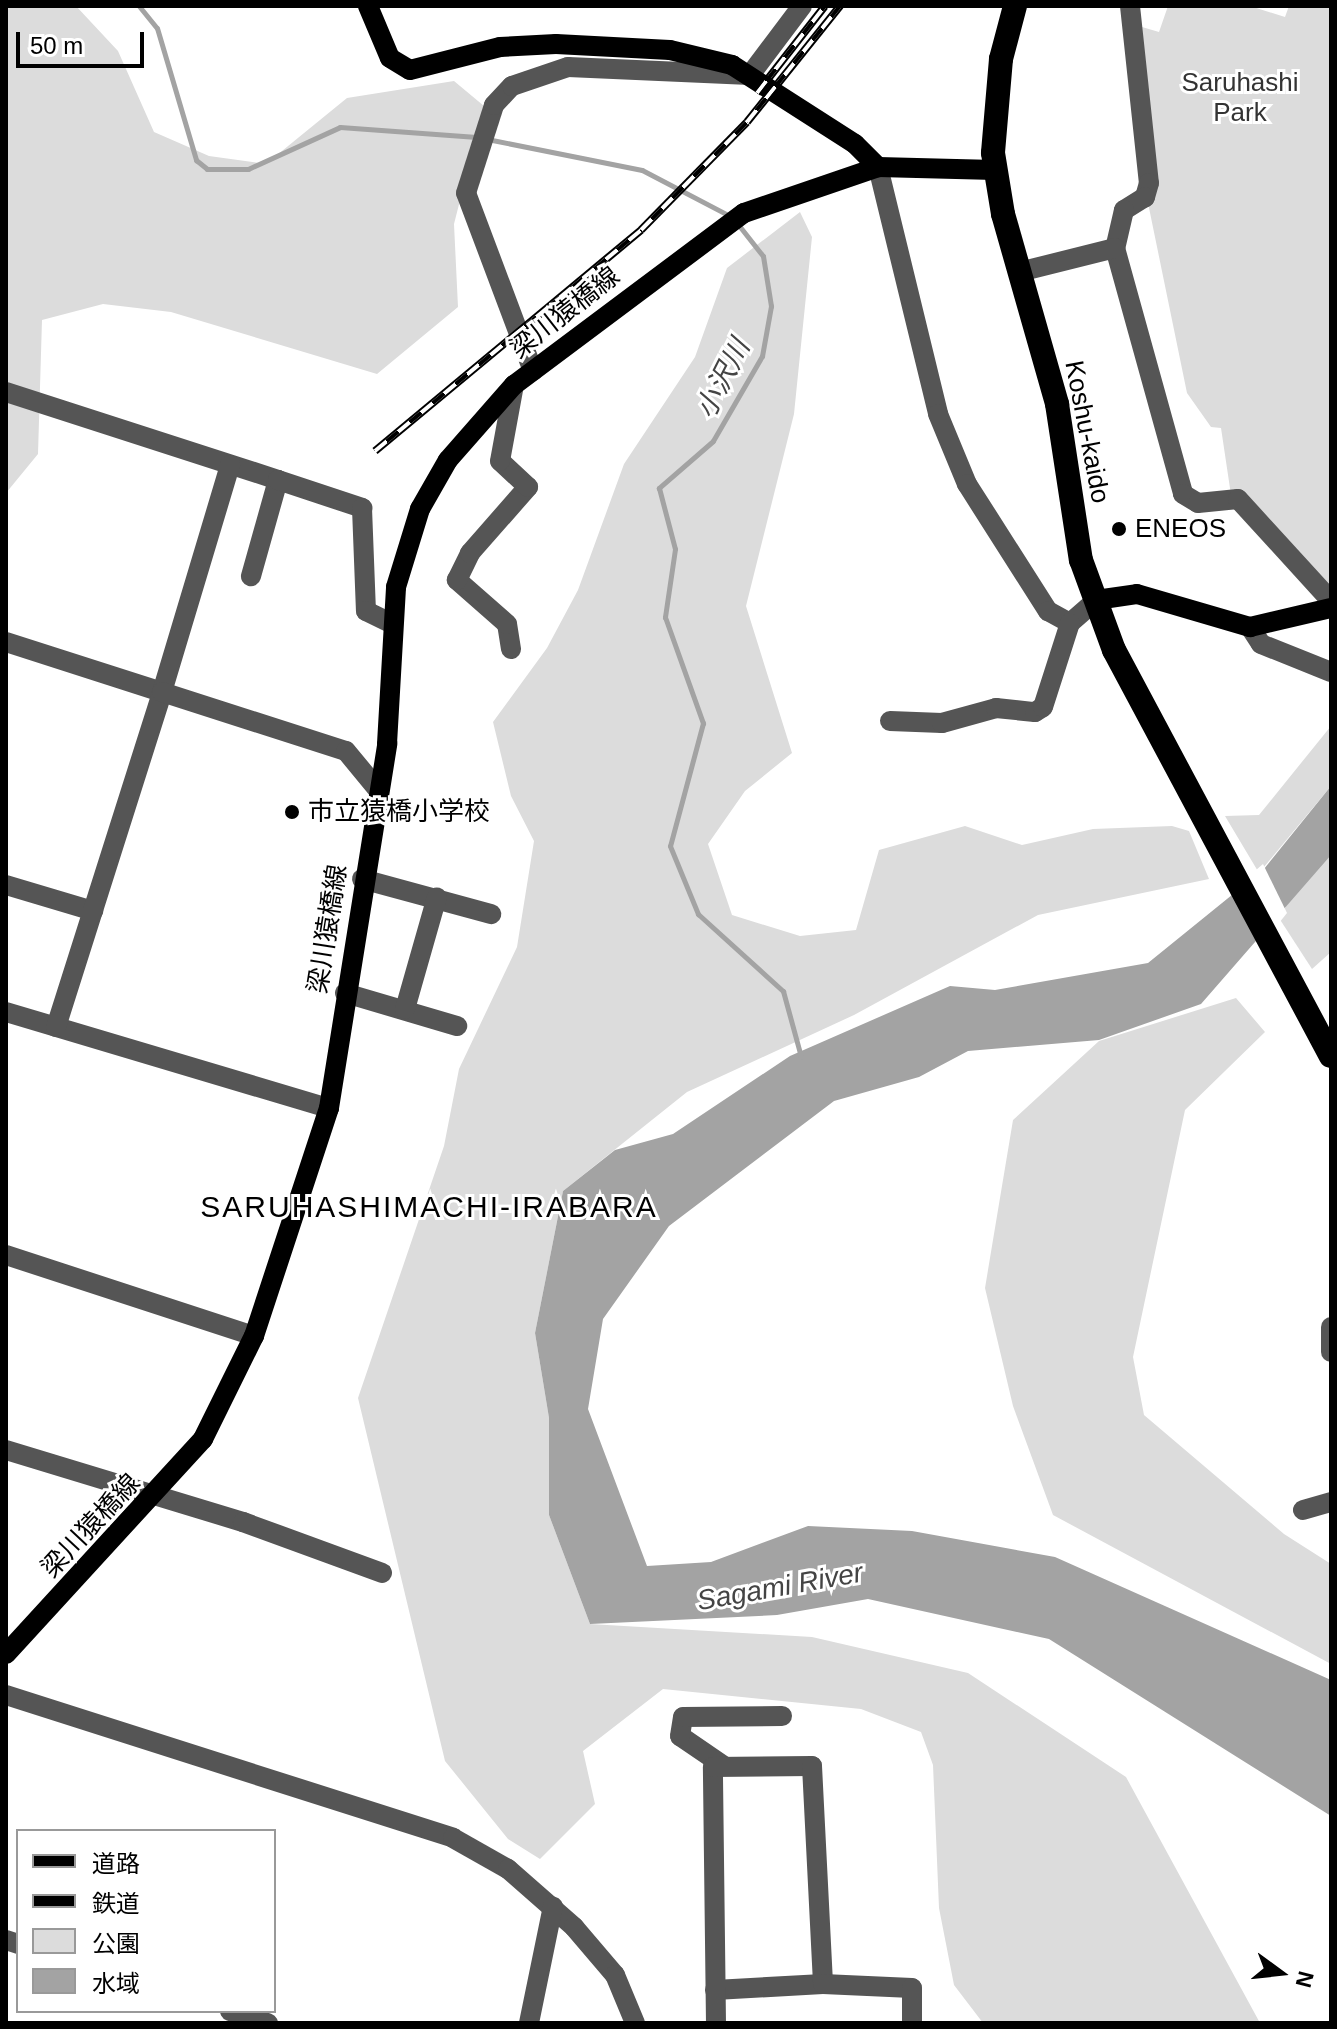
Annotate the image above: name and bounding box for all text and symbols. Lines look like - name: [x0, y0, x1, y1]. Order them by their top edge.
- scale bar: [20, 16, 148, 66]
- text: 50 m: [30, 32, 83, 59]
- park label: Saruhashi Park: [1181, 67, 1299, 128]
- street label: 梁川猿橋線: [504, 261, 626, 365]
- water label: 小沢川: [689, 334, 757, 424]
- street label: Koshu-kaido: [1058, 358, 1116, 506]
- place label: ENEOS: [1135, 513, 1226, 545]
- marker: ENEOS: [1110, 520, 1128, 538]
- place label: 市立猿橋小学校: [308, 796, 490, 828]
- marker: 市立猿橋小学校: [283, 803, 301, 821]
- street label: 梁川猿橋線: [302, 862, 354, 996]
- district label: SARUHASHIMACHI-IRABARA: [200, 1189, 658, 1225]
- street label: 梁川猿橋線: [35, 1468, 147, 1584]
- water label: Sagami River: [694, 1556, 866, 1618]
- legend: [16, 1829, 276, 2013]
- text: 道路: [92, 1850, 140, 1877]
- text: 鉄道: [92, 1890, 140, 1917]
- text: 公園: [92, 1930, 140, 1957]
- north arrow: [1241, 1933, 1321, 2013]
- text: N: [1291, 1968, 1319, 1990]
- text: 水域: [92, 1970, 140, 1997]

